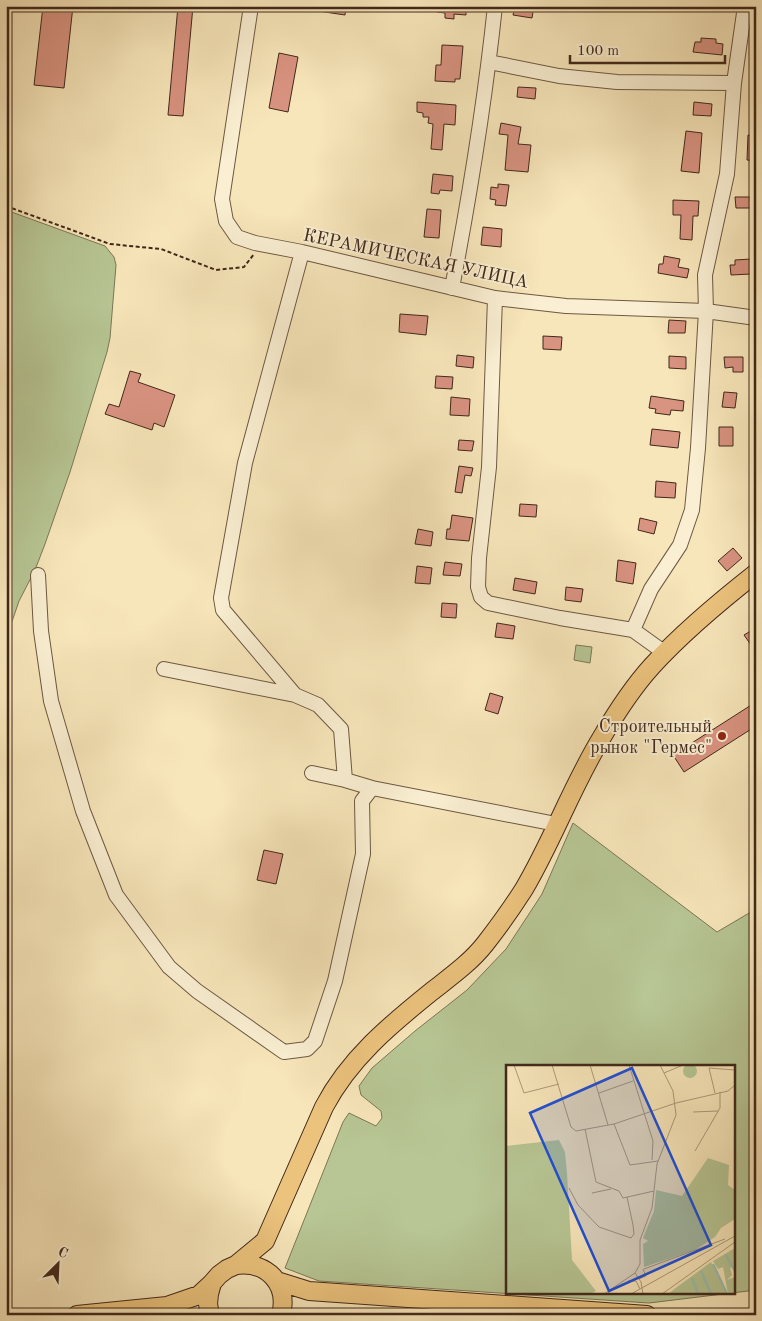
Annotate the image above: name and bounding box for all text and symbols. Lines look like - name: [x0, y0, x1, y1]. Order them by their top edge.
- scale bar: [570, 32, 724, 64]
- text: 100 m: [577, 44, 619, 59]
- street label: КЕРАМИЧЕСКАЯ УЛИЦА: [301, 226, 530, 292]
- place label: Строительный рынок "Гермес": [590, 718, 712, 757]
- marker: Строительный рынок "Гермес": [716, 730, 728, 742]
- inset map: [506, 1065, 734, 1294]
- north arrow: [32, 1238, 82, 1288]
- text: С: [56, 1245, 70, 1261]

